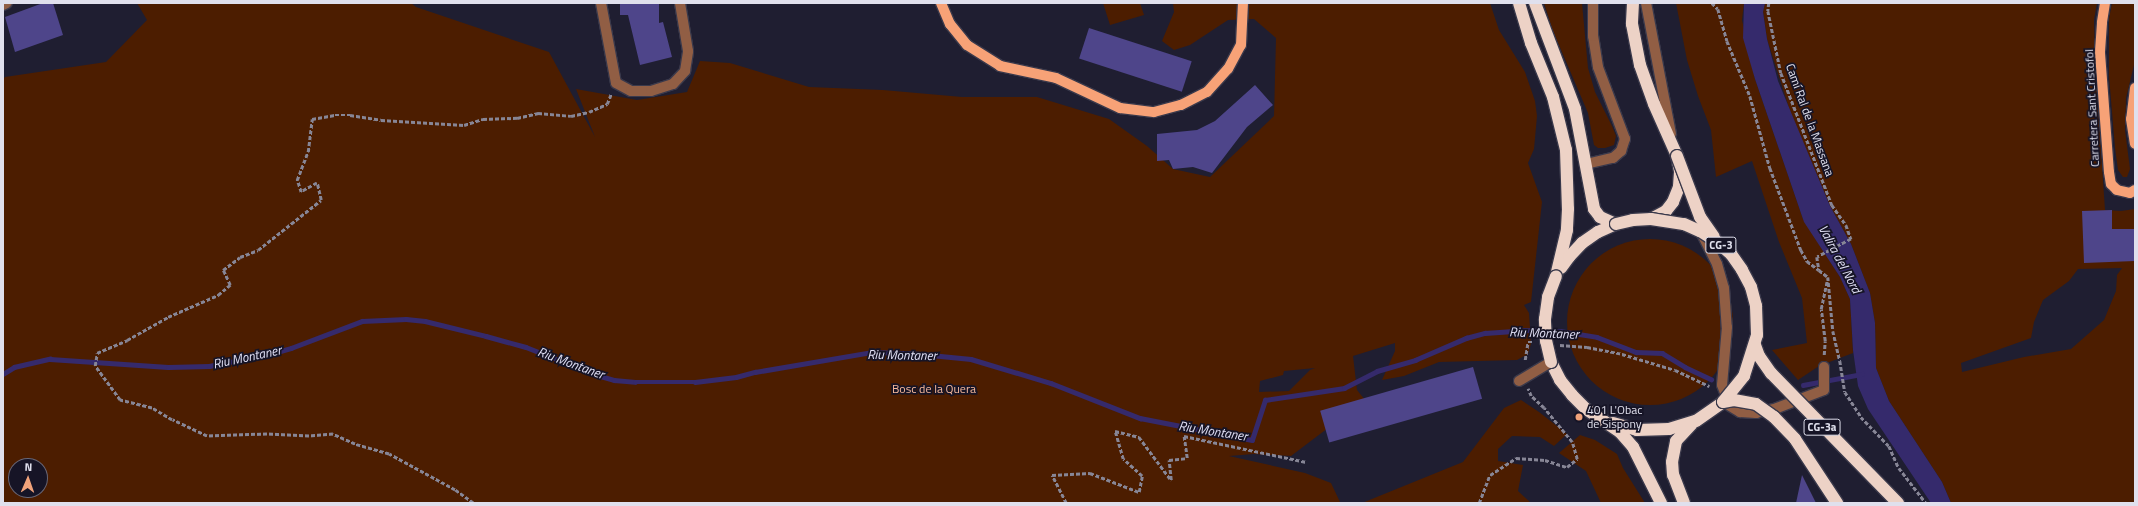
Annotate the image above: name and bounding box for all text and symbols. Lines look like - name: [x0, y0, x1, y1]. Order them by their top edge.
- street label: Carretera Sant Cristofol: [2082, 49, 2102, 167]
- street label: Camí Ral de la Massana: [1783, 62, 1837, 178]
- water label: Valira del Nord: [1815, 222, 1865, 296]
- road number: CG-3: [1705, 236, 1737, 254]
- water label: Riu Montaner: [1509, 324, 1579, 342]
- water label: Riu Montaner: [211, 342, 283, 372]
- water label: Riu Montaner: [536, 344, 606, 382]
- water label: Riu Montaner: [867, 347, 937, 363]
- park label: Bosc de la Quera: [892, 382, 976, 396]
- place label: 401 L'Obac de Sispony: [1587, 403, 1642, 431]
- marker: 401 L'Obac de Sispony: [1574, 412, 1584, 422]
- water label: Riu Montaner: [1177, 418, 1249, 444]
- road number: CG-3a: [1803, 418, 1841, 436]
- north arrow: [8, 458, 48, 498]
- text: N: [24, 459, 32, 475]

